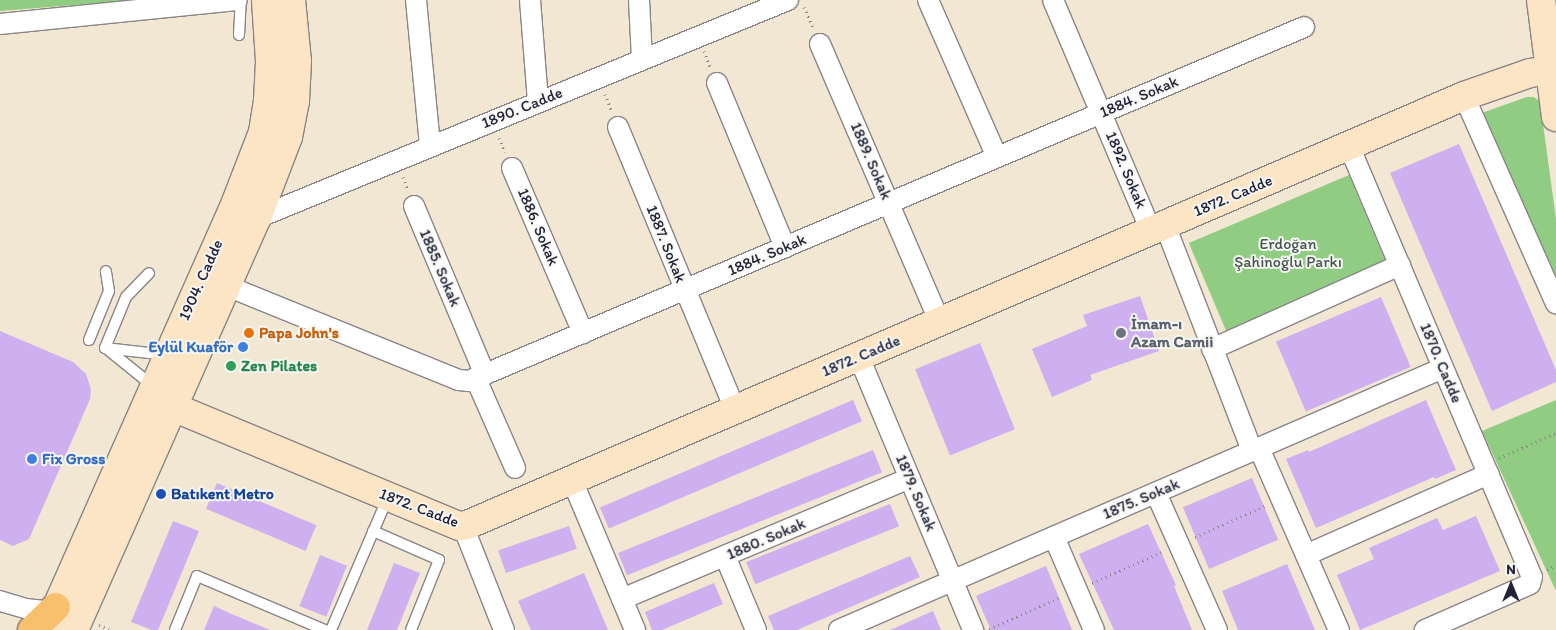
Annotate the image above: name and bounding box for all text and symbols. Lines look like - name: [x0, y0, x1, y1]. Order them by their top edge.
- street label: 1884. Sokak: [1097, 72, 1181, 122]
- street label: 1890. Cadde: [479, 83, 565, 133]
- street label: 1889. Sokak: [846, 119, 896, 203]
- street label: 1892. Sokak: [1101, 129, 1151, 211]
- street label: 1872. Cadde: [1191, 171, 1275, 221]
- street label: 1886. Sokak: [513, 185, 563, 269]
- street label: 1887. Sokak: [642, 202, 690, 286]
- street label: 1885. Sokak: [415, 226, 465, 310]
- street label: 1884. Sokak: [725, 230, 809, 280]
- park label: Erdoğan Şahinoğlu Parkı: [1234, 234, 1342, 272]
- street label: 1904. Cadde: [175, 237, 227, 323]
- place label: İmam-ı Azam Camii: [1131, 314, 1214, 352]
- street label: 1870. Cadde: [1416, 320, 1466, 406]
- place label: Papa John's: [259, 323, 339, 343]
- marker: Papa John's: [243, 327, 255, 339]
- marker: İmam-ı Azam Camii: [1115, 327, 1127, 339]
- street label: 1872. Cadde: [819, 331, 903, 381]
- place label: Eylül Kuaför: [149, 337, 233, 357]
- marker: Eylül Kuaför: [237, 341, 249, 353]
- place label: Zen Pilates: [241, 356, 317, 376]
- marker: Zen Pilates: [225, 360, 237, 372]
- place label: Fix Gross: [42, 449, 106, 469]
- street label: 1879. Sokak: [891, 452, 941, 534]
- marker: Fix Gross: [26, 453, 38, 465]
- street label: 1875. Sokak: [1100, 474, 1182, 524]
- place label: Batıkent Metro: [171, 484, 274, 504]
- street label: 1872. Cadde: [376, 484, 462, 532]
- marker: Batıkent Metro: [155, 488, 167, 500]
- street label: 1880. Sokak: [724, 514, 808, 564]
- north arrow: [1486, 560, 1536, 610]
- text: N: [1506, 561, 1516, 578]

